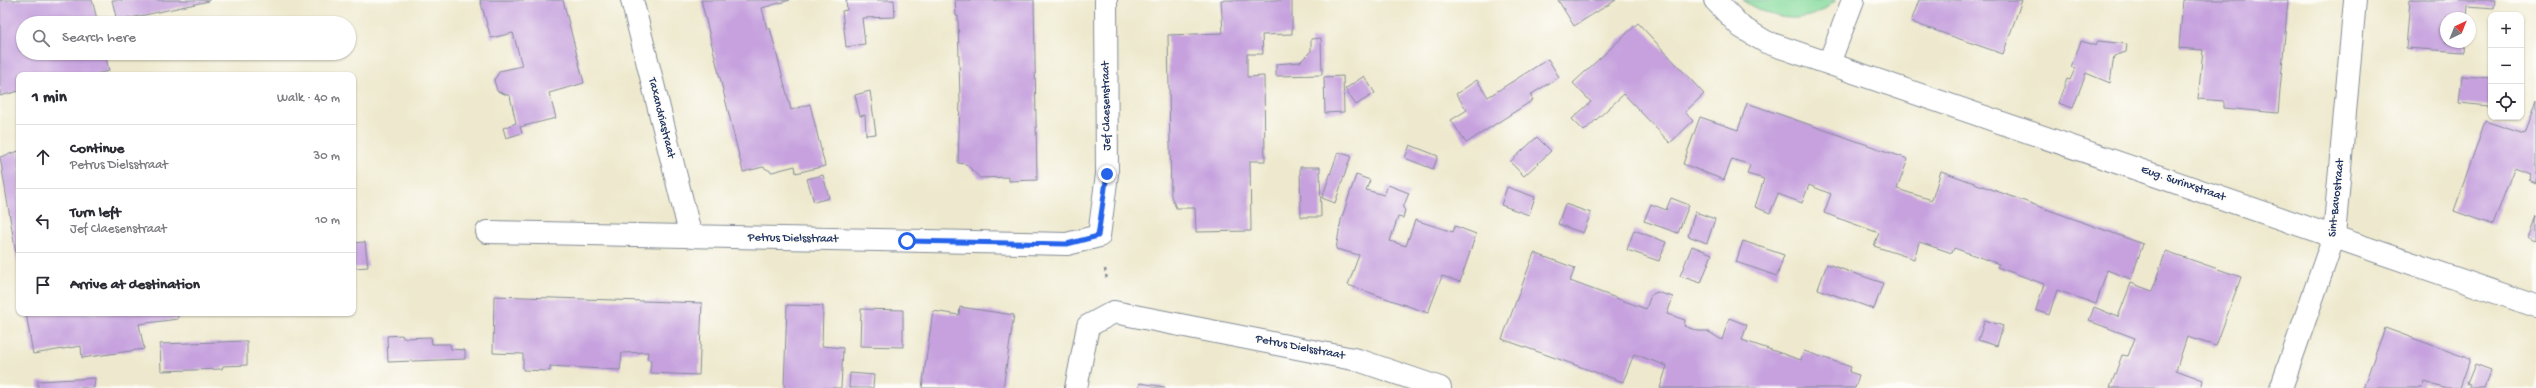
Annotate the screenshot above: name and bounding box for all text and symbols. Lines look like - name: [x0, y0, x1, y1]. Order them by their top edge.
- north arrow: [2440, 12, 2476, 48]
- map controls: [2488, 12, 2524, 120]
- button: +: [2488, 12, 2524, 48]
- search box: [16, 16, 356, 60]
- icon: search: [30, 27, 52, 49]
- text: Search here: [62, 29, 136, 47]
- button: −: [2488, 48, 2524, 84]
- street label: Jef Claesenstraat: [1099, 60, 1115, 151]
- street label: Taxandriastraat: [644, 75, 678, 161]
- button: locate: [2488, 84, 2524, 120]
- text: 1 min: [32, 88, 67, 108]
- text: Walk · 40 m: [277, 91, 340, 106]
- text: Continue: [70, 140, 124, 158]
- icon: ahead: [32, 146, 54, 168]
- text: 30 m: [314, 149, 340, 164]
- street label: Sint-Bavostraat: [2326, 157, 2348, 238]
- text: Petrus Dielsstraat: [70, 158, 168, 173]
- street label: Eug. Surinxstraat: [2139, 163, 2228, 205]
- route end: [1098, 165, 1116, 183]
- text: Turn left: [70, 204, 121, 222]
- icon: left: [32, 210, 54, 232]
- text: 10 m: [315, 213, 340, 228]
- text: Jef Claesenstraat: [70, 222, 167, 237]
- street label: Petrus Dielsstraat: [747, 231, 839, 247]
- route start: [898, 232, 916, 250]
- icon: arrive: [32, 274, 54, 296]
- text: Arrive at destination: [70, 276, 200, 294]
- street label: Petrus Dielsstraat: [1253, 332, 1347, 364]

